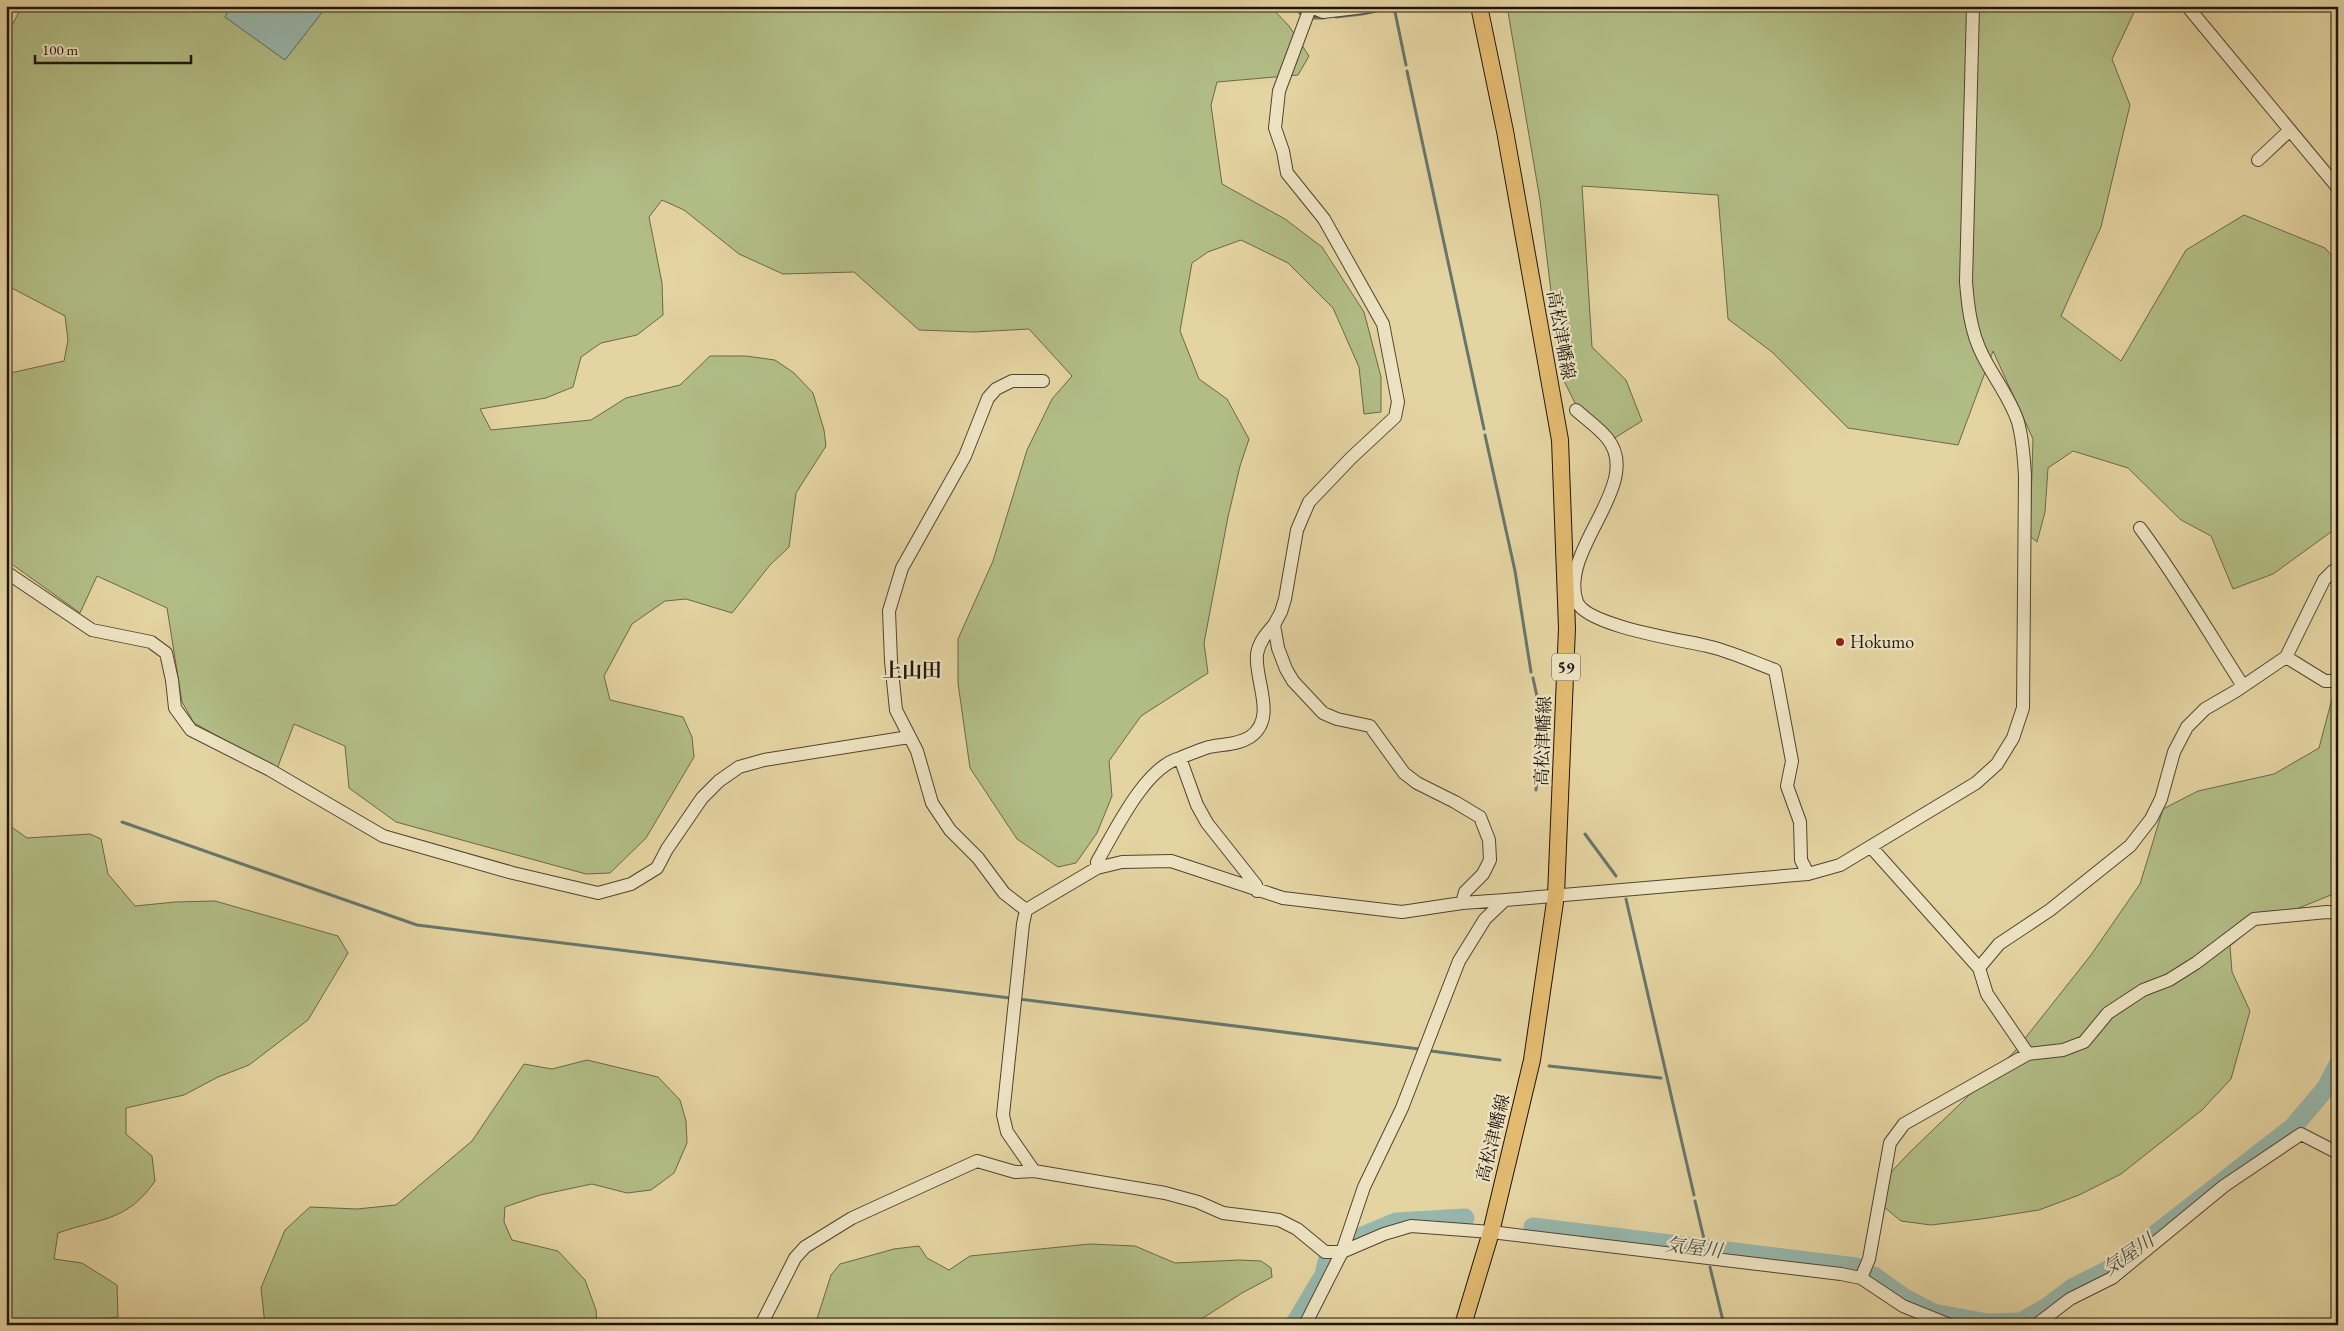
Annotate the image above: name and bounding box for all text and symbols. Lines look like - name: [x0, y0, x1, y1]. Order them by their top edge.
- scale bar: [35, 32, 191, 64]
- text: 100 m: [42, 40, 79, 59]
- street label: 高松津幡線: [1542, 289, 1581, 381]
- place label: Hokumo: [1850, 630, 1914, 653]
- marker: Hokumo: [1834, 636, 1846, 648]
- road number: 59: [1552, 654, 1580, 680]
- district label: 上山田: [882, 657, 942, 683]
- street label: 高松津幡線: [1529, 696, 1556, 786]
- street label: 高松津幡線: [1470, 1091, 1515, 1184]
- water label: 気屋川: [2098, 1227, 2160, 1281]
- water label: 気屋川: [1664, 1232, 1726, 1264]

